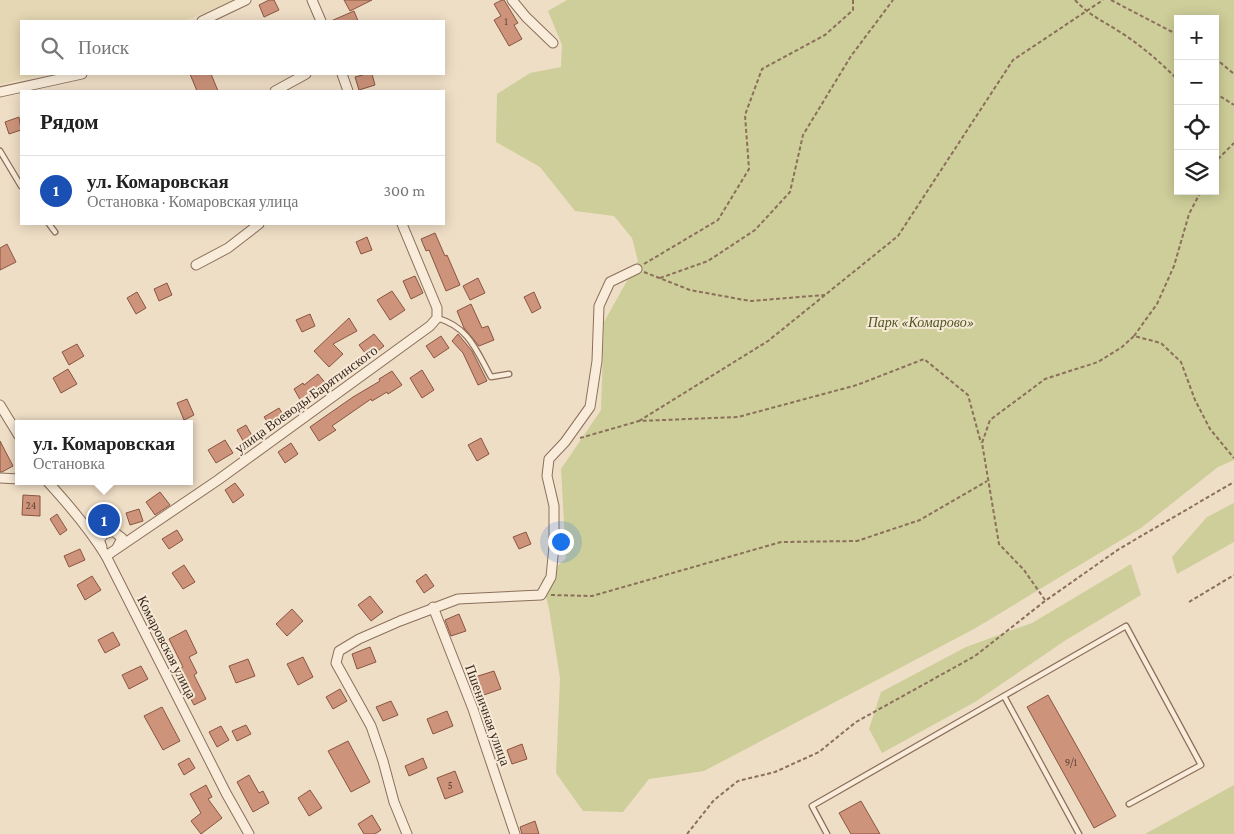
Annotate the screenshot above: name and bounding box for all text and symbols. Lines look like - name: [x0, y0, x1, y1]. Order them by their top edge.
- house number: 1: [504, 15, 508, 27]
- map controls: [1174, 15, 1219, 195]
- button: +: [1174, 15, 1219, 60]
- search box: [20, 20, 445, 75]
- icon: search: [38, 34, 66, 62]
- text: Поиск: [78, 37, 129, 58]
- button: −: [1174, 60, 1219, 105]
- button: locate: [1174, 105, 1219, 150]
- text: Рядом: [40, 110, 99, 134]
- button: layers: [1174, 150, 1219, 195]
- text: ул. Комаровская: [87, 171, 229, 192]
- text: 1: [53, 182, 59, 199]
- text: 300 m: [383, 182, 425, 199]
- text: Остановка · Комаровская улица: [87, 193, 298, 210]
- park label: Парк «Комарово»: [867, 314, 974, 330]
- street label: улица Воеводы Барятинского: [231, 342, 381, 456]
- popup: [15, 420, 193, 485]
- text: ул. Комаровская: [33, 433, 175, 454]
- text: Остановка: [33, 455, 105, 472]
- house number: 24: [26, 499, 37, 511]
- pin: 1: [88, 501, 120, 539]
- your location: [548, 529, 574, 555]
- street label: Комаровская улица: [134, 593, 200, 702]
- street label: Пшеничная улица: [462, 662, 514, 768]
- house number: 9/1: [1065, 756, 1078, 768]
- house number: 5: [447, 779, 453, 791]

